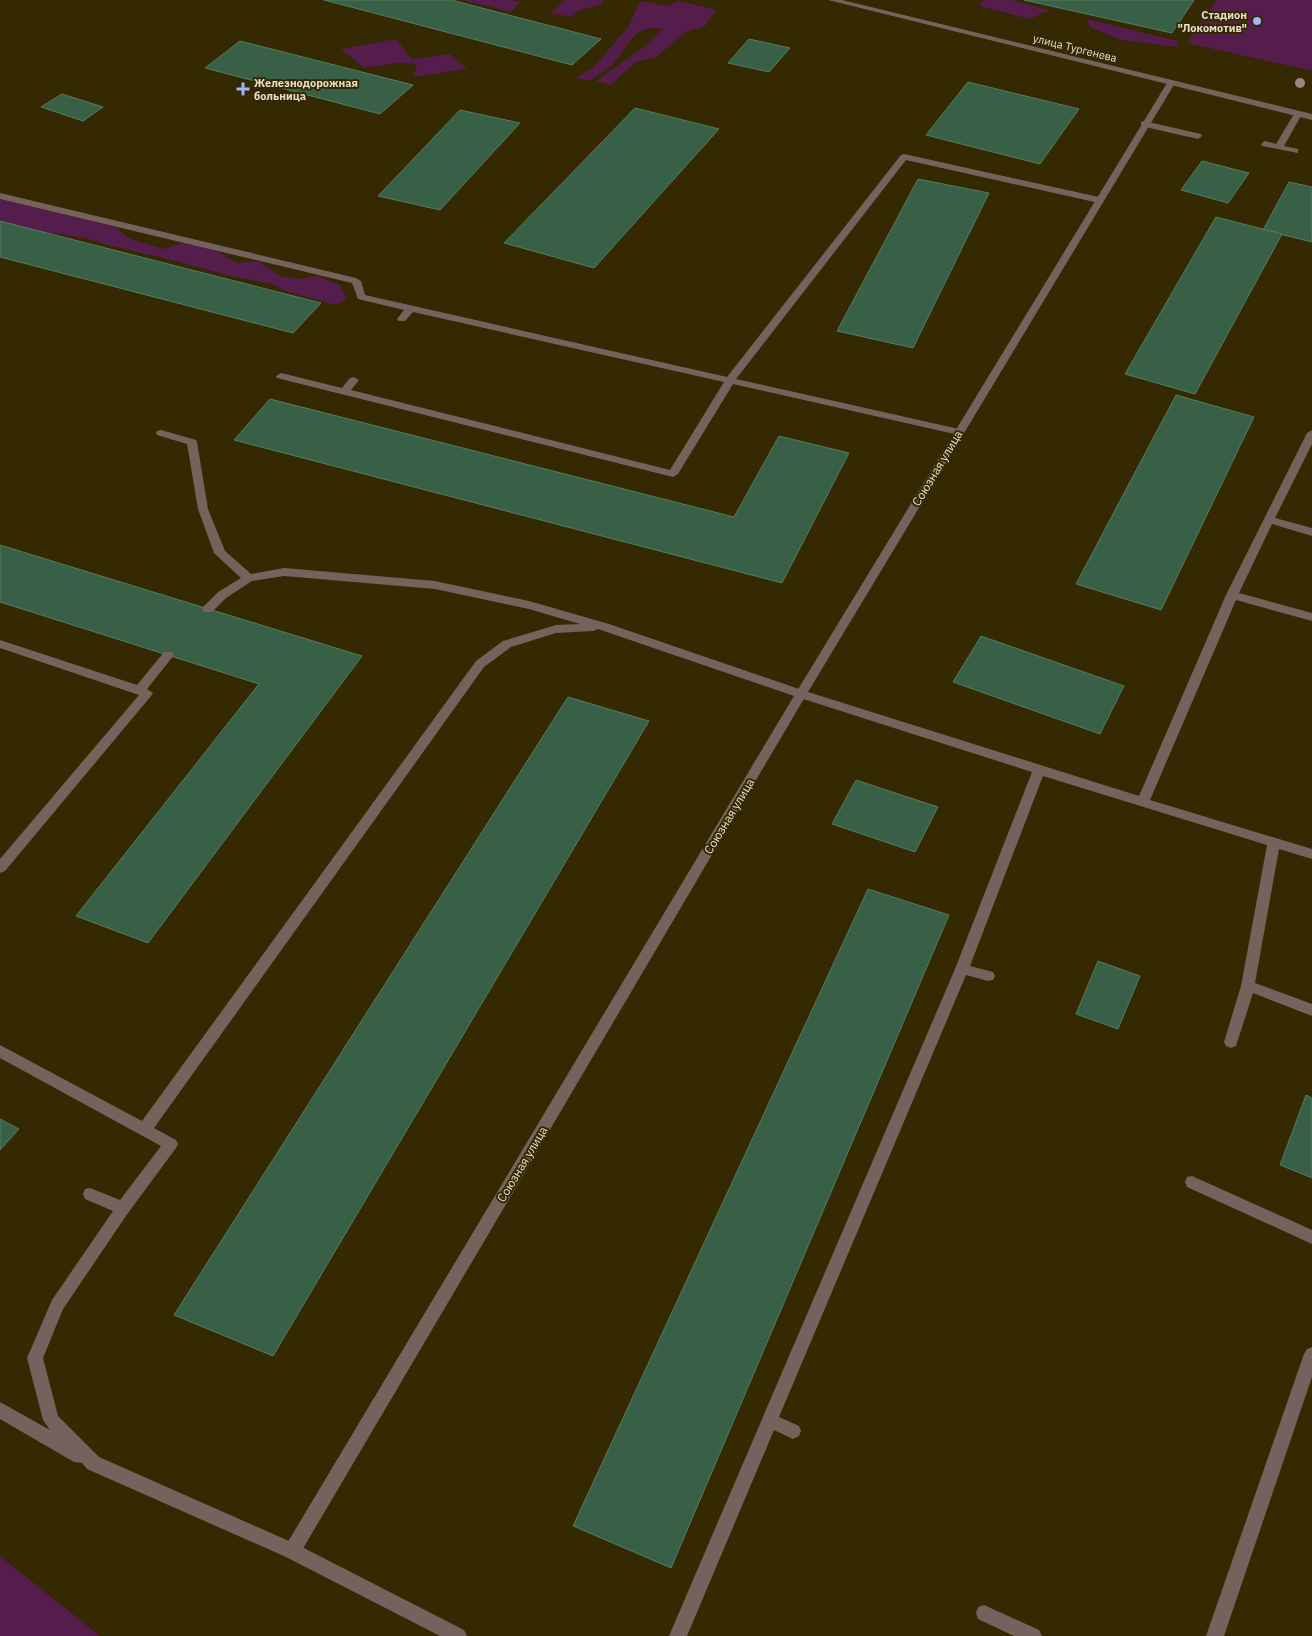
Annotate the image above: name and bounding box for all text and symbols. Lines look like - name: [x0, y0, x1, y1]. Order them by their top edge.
- place label: Стадион "Локомотив": [1178, 8, 1247, 35]
- marker: Стадион "Локомотив": [1251, 15, 1263, 27]
- street label: улица Тургенева: [1032, 31, 1118, 65]
- place label: Железнодорожная больница: [254, 76, 358, 103]
- marker: Железнодорожная больница: [236, 82, 250, 96]
- street label: Союзная улица: [909, 427, 966, 508]
- street label: Союзная улица: [701, 775, 758, 856]
- street label: Союзная улица: [494, 1123, 551, 1204]

